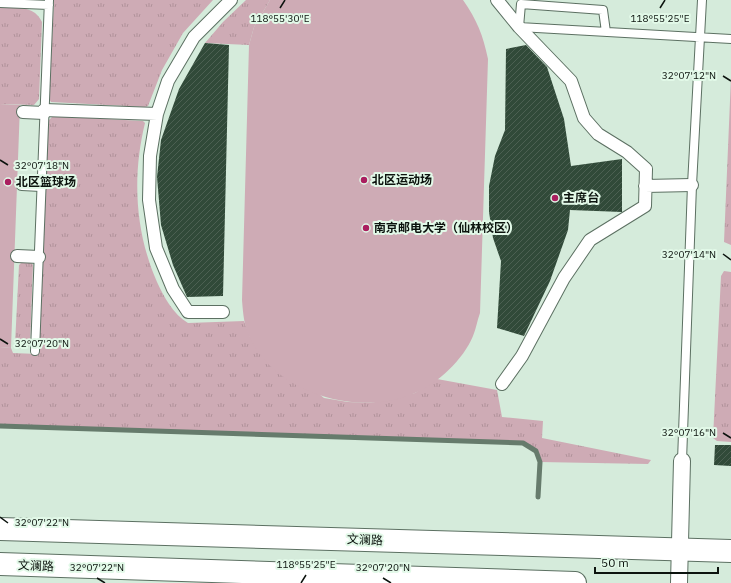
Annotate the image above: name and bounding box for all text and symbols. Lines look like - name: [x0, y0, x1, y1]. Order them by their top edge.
- text: 118°55'30"E: [250, 12, 310, 25]
- text: 118°55'25"E: [630, 12, 690, 25]
- text: 32°07'12"N: [662, 69, 716, 82]
- text: 32°07'18"N: [15, 159, 69, 172]
- place label: 北区运动场: [372, 172, 432, 187]
- place label: 北区篮球场: [16, 174, 76, 189]
- marker: 北区运动场: [359, 175, 369, 185]
- marker: 北区篮球场: [3, 177, 13, 187]
- place label: 主席台: [563, 190, 599, 205]
- marker: 主席台: [550, 193, 560, 203]
- place label: 南京邮电大学（仙林校区）: [374, 220, 518, 235]
- marker: 南京邮电大学（仙林校区）: [361, 223, 371, 233]
- text: 32°07'14"N: [662, 248, 716, 261]
- text: 32°07'20"N: [15, 337, 69, 350]
- text: 32°07'16"N: [662, 426, 716, 439]
- text: 32°07'22"N: [15, 516, 69, 529]
- street label: 文澜路: [347, 531, 383, 548]
- scale bar: [595, 549, 718, 575]
- text: 50 m: [601, 555, 629, 570]
- street label: 文澜路: [18, 557, 54, 574]
- text: 118°55'25"E: [276, 558, 336, 571]
- text: 32°07'22"N: [70, 561, 124, 574]
- text: 32°07'20"N: [356, 561, 410, 574]

